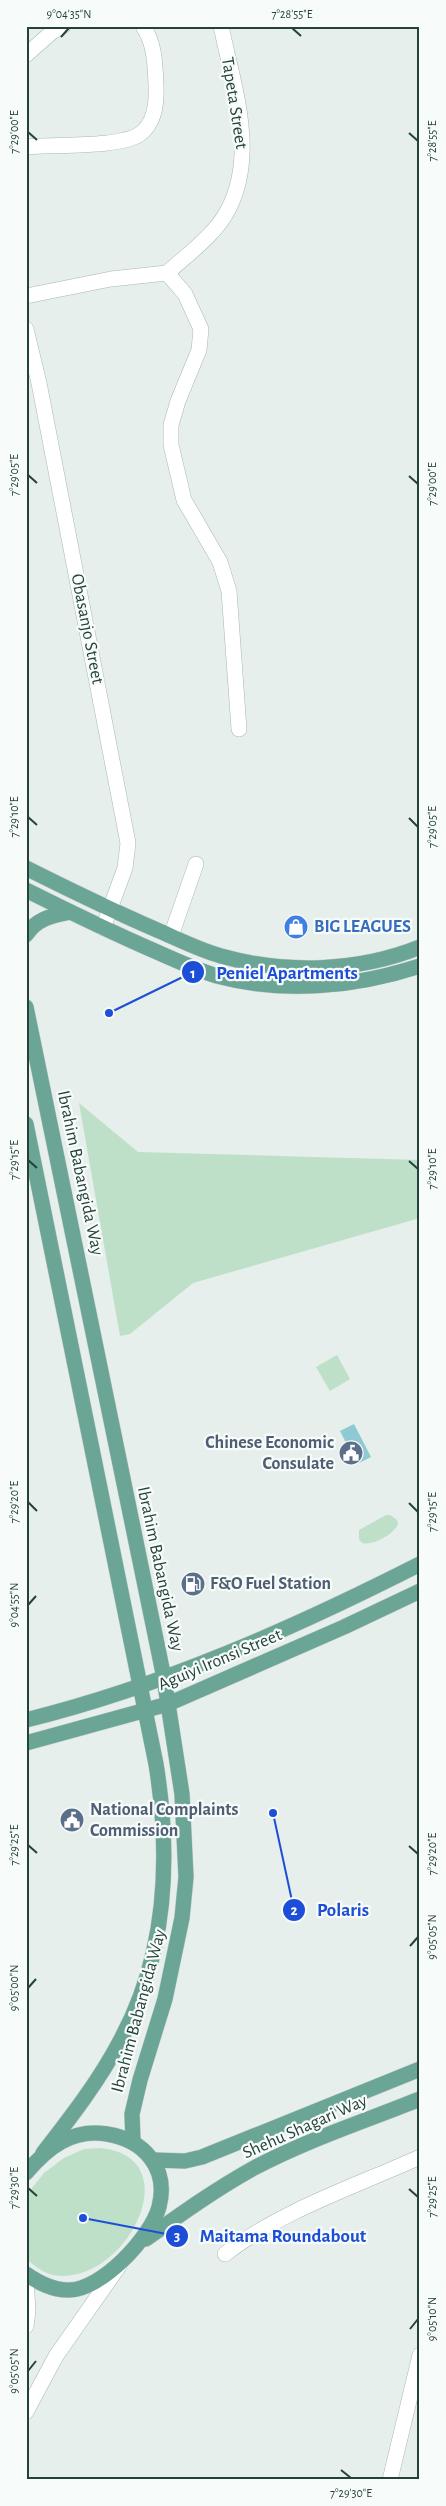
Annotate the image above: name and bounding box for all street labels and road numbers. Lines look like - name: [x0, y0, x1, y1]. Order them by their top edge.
- street label: Tapeta Street: [218, 56, 250, 150]
- street label: Obasanjo Street: [67, 572, 107, 686]
- street label: Ibrahim Babangida Way: [54, 1089, 106, 1257]
- street label: Ibrahim Babangida Way: [134, 1485, 186, 1653]
- street label: Aguiyi Ironsi Street: [156, 1626, 285, 1694]
- street label: Ibrahim Babangida Way: [109, 1927, 170, 2095]
- street label: Shehu Shagari Way: [240, 2091, 370, 2163]

